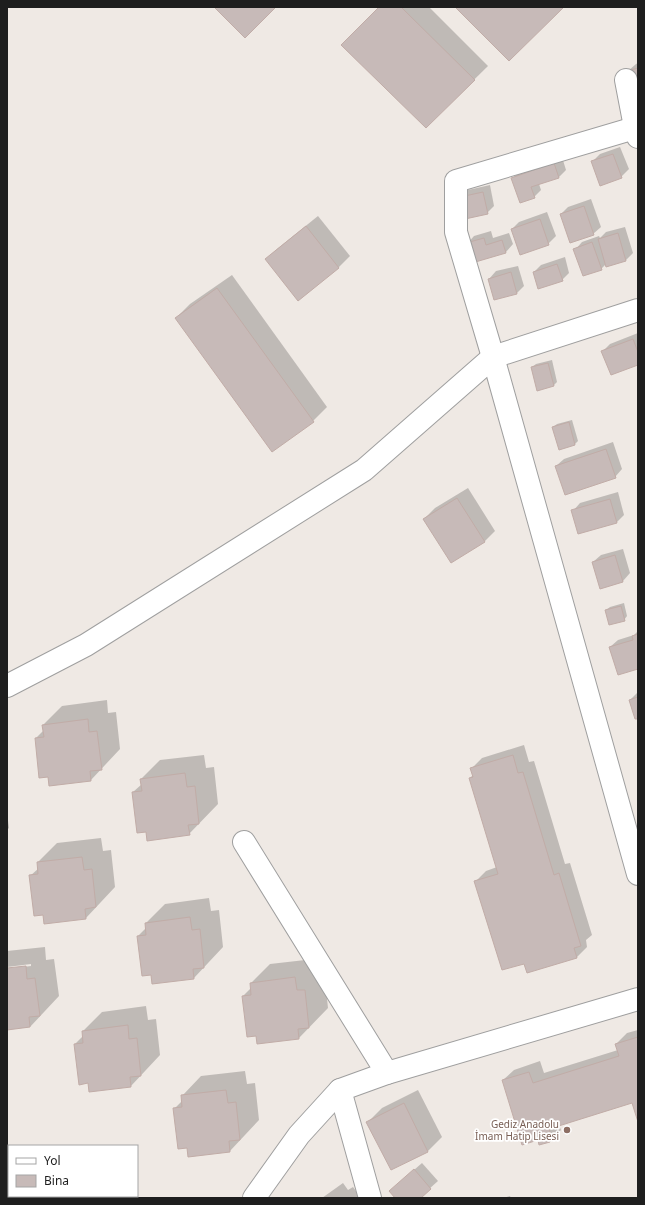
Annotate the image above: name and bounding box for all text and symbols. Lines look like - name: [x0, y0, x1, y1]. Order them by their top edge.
- place label: Gediz Anadolu İmam Hatip Lisesi: [475, 1117, 559, 1143]
- marker: Gediz Anadolu İmam Hatip Lisesi: [562, 1125, 572, 1135]
- legend: [8, 1145, 138, 1197]
- text: Yol: [44, 1152, 61, 1169]
- text: Bina: [44, 1172, 69, 1189]

